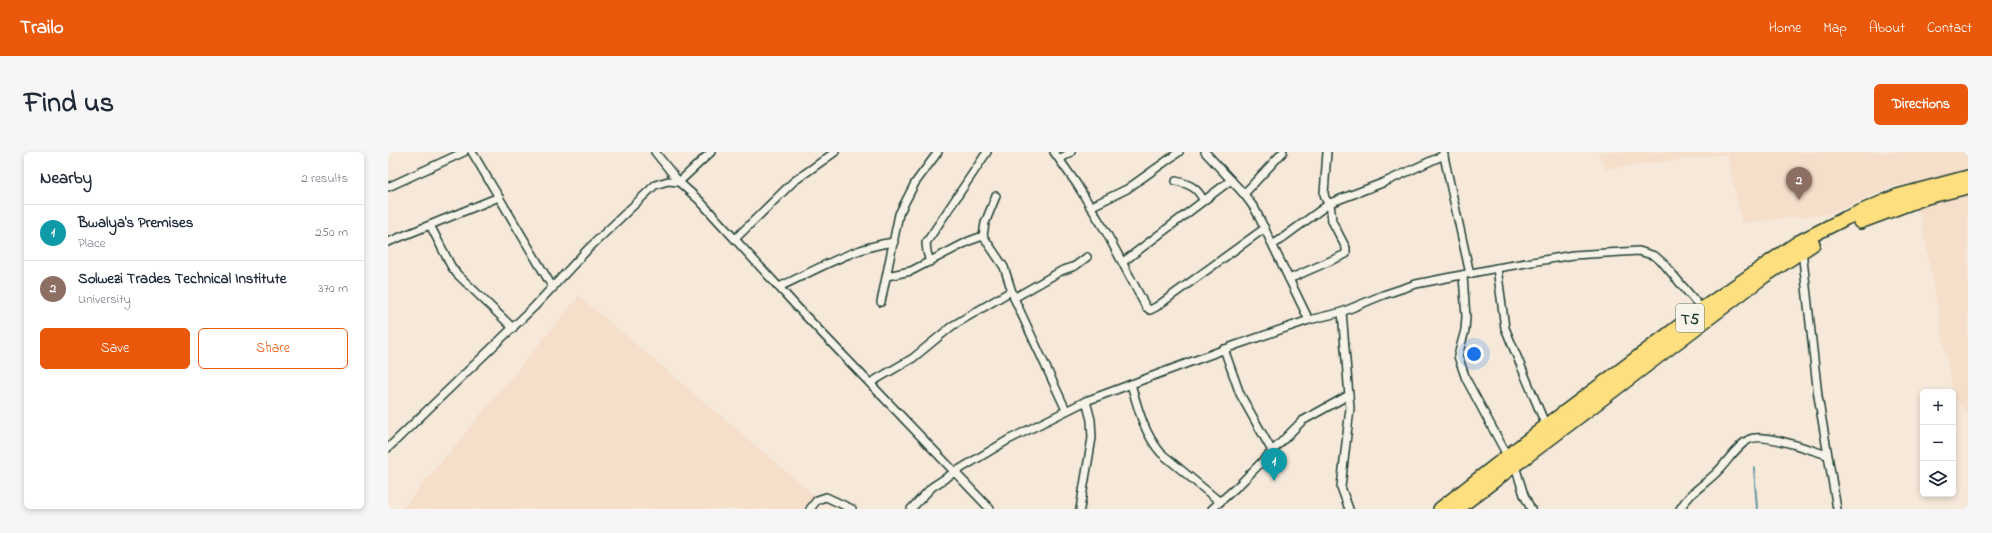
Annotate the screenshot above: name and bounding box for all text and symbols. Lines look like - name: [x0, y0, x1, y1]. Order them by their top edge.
- text: Trailo: [20, 15, 64, 42]
- text: Home: [1769, 18, 1801, 39]
- text: Map: [1823, 18, 1847, 39]
- text: About: [1869, 18, 1905, 39]
- text: Contact: [1927, 18, 1972, 39]
- text: Find us: [24, 84, 114, 125]
- button: Directions: [1874, 84, 1968, 125]
- text: Nearby: [40, 166, 92, 191]
- pin: 2: [1786, 167, 1812, 200]
- text: 2 results: [301, 169, 348, 188]
- text: Bwalya's Premises: [78, 212, 193, 234]
- text: 1: [51, 223, 55, 242]
- text: 250 m: [315, 223, 348, 242]
- text: Place: [78, 234, 106, 253]
- text: Solwezi Trades Technical Institute: [78, 268, 287, 290]
- text: 2: [50, 279, 56, 298]
- text: 370 m: [318, 279, 348, 298]
- text: University: [78, 290, 131, 309]
- road number: T5: [1676, 304, 1704, 332]
- button: Save: [40, 328, 190, 369]
- button: Share: [198, 328, 348, 369]
- your location: [1464, 344, 1484, 364]
- map controls: [1920, 389, 1956, 497]
- button: +: [1920, 389, 1956, 425]
- button: −: [1920, 425, 1956, 461]
- pin: 1: [1261, 448, 1287, 481]
- button: layers: [1920, 461, 1956, 497]

